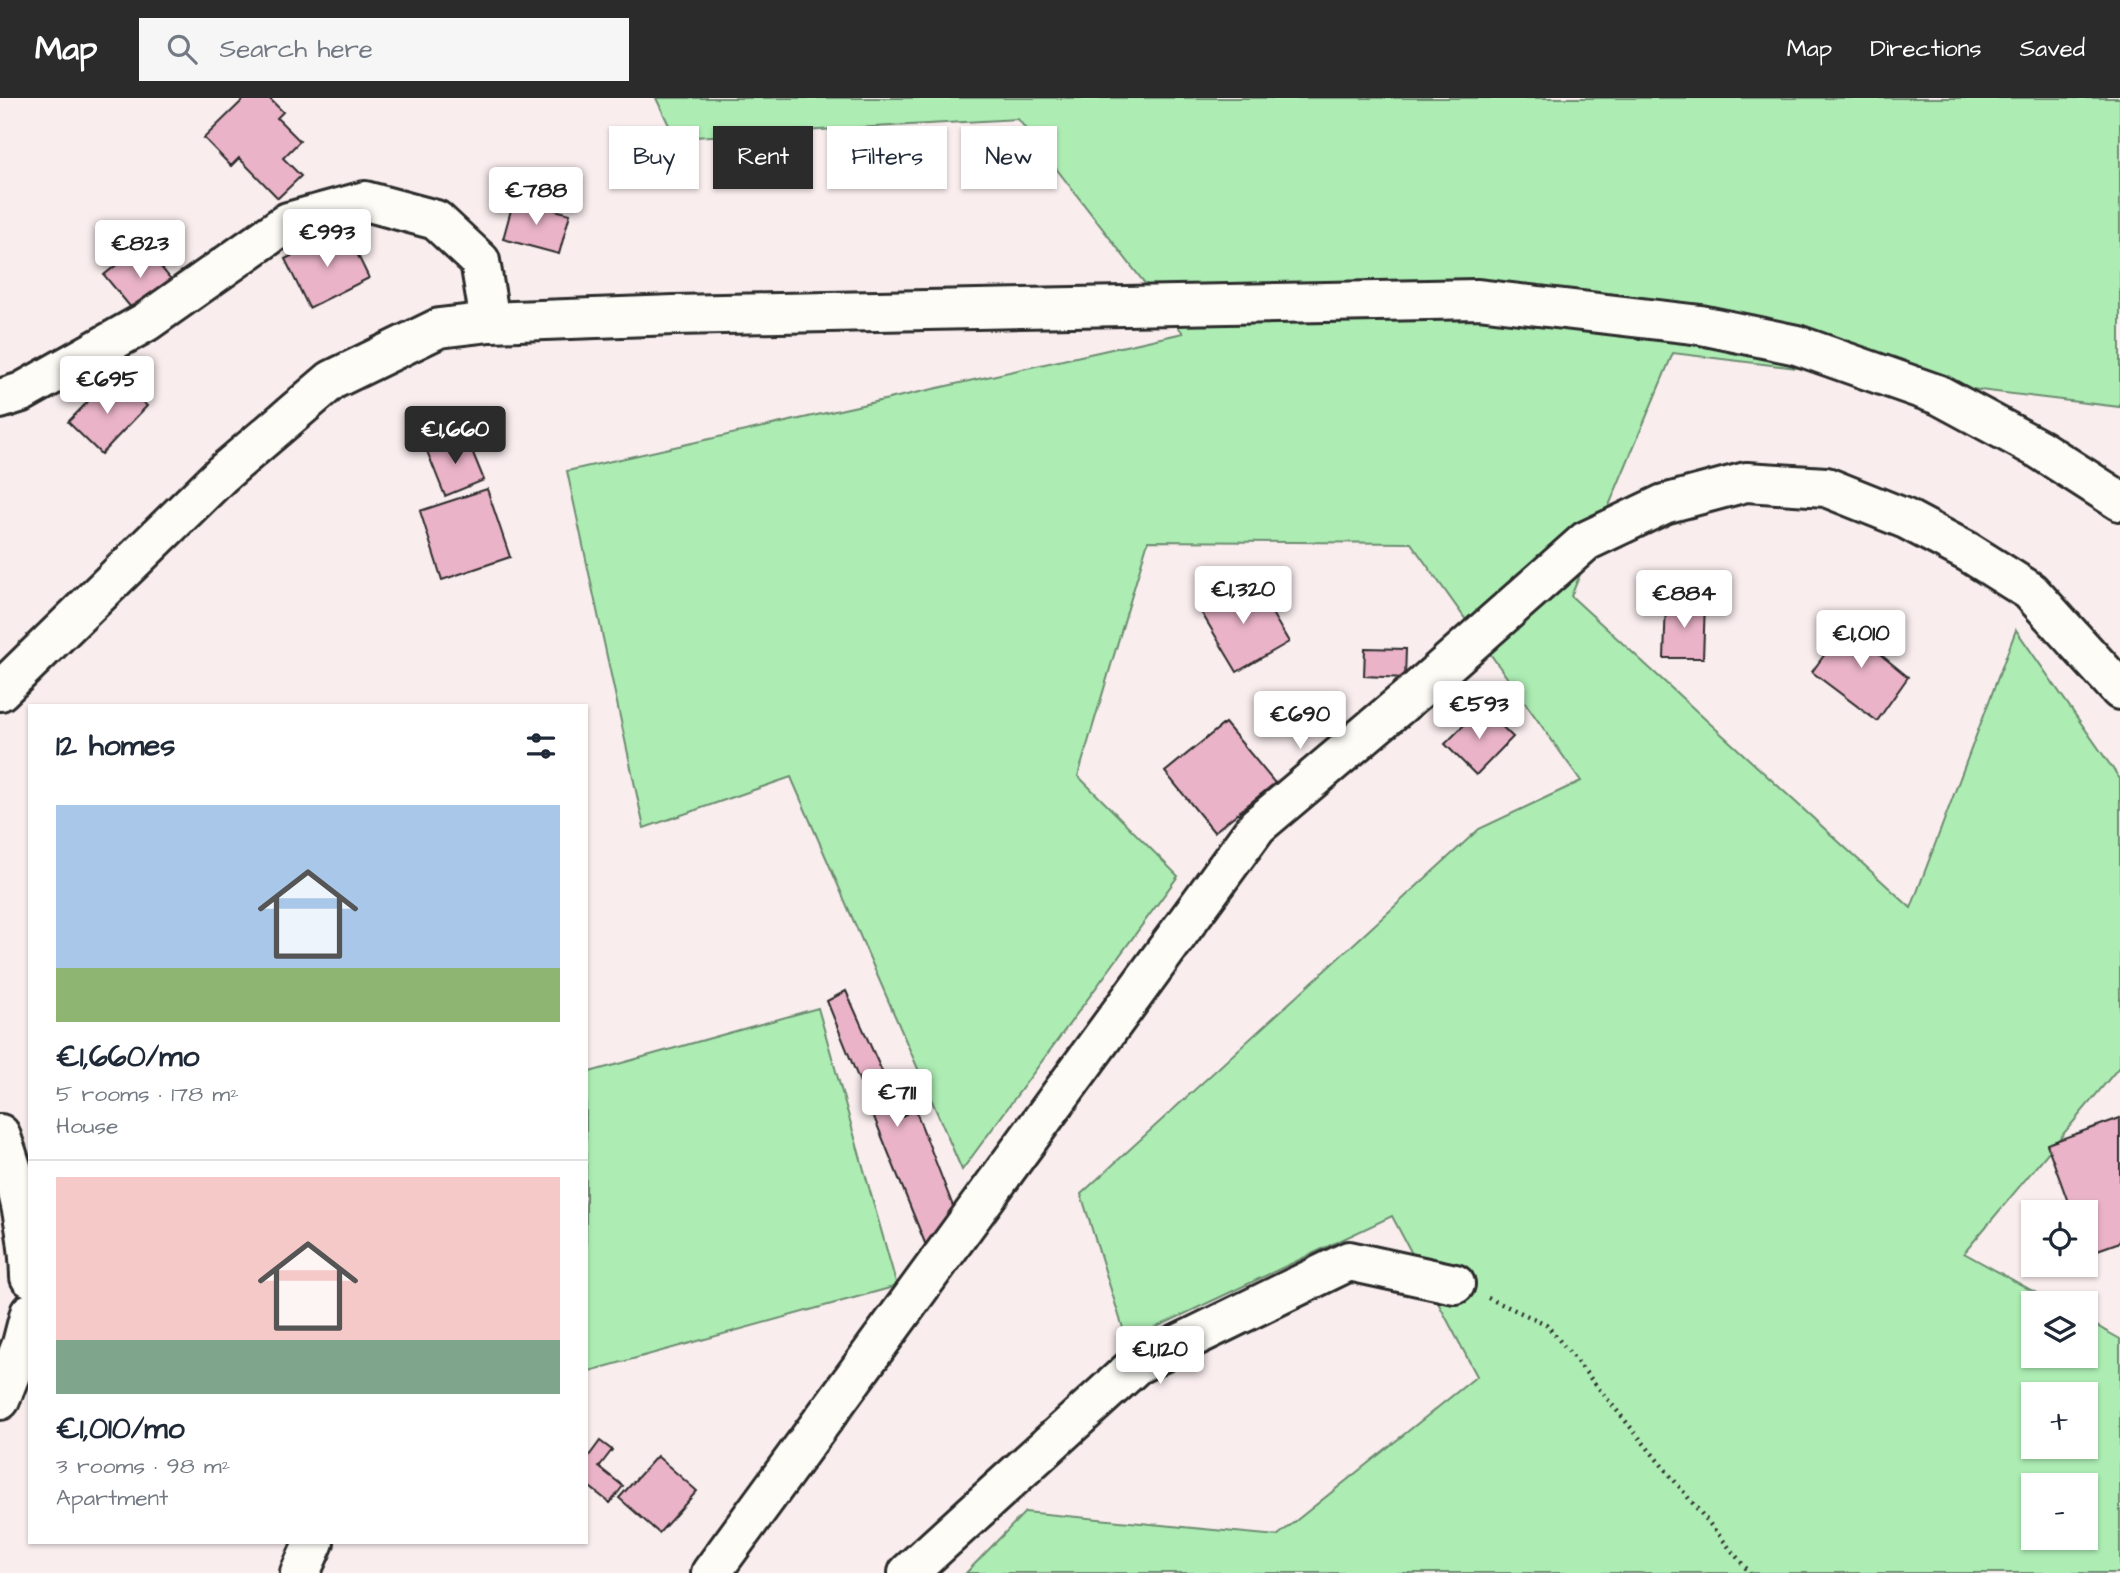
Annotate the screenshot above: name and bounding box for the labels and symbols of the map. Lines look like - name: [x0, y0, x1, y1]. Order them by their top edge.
- pin: €788: [495, 167, 577, 227]
- pin: €993: [286, 209, 368, 269]
- pin: €823: [99, 220, 181, 280]
- pin: €695: [66, 356, 148, 416]
- pin: €1,660: [398, 406, 512, 466]
- pin: €1,320: [1186, 566, 1300, 626]
- pin: €884: [1643, 570, 1725, 630]
- pin: €1,010: [1804, 610, 1918, 670]
- pin: €593: [1438, 682, 1520, 741]
- pin: €690: [1259, 692, 1341, 751]
- pin: €711: [856, 1070, 938, 1129]
- pin: €1,120: [1103, 1326, 1217, 1386]

